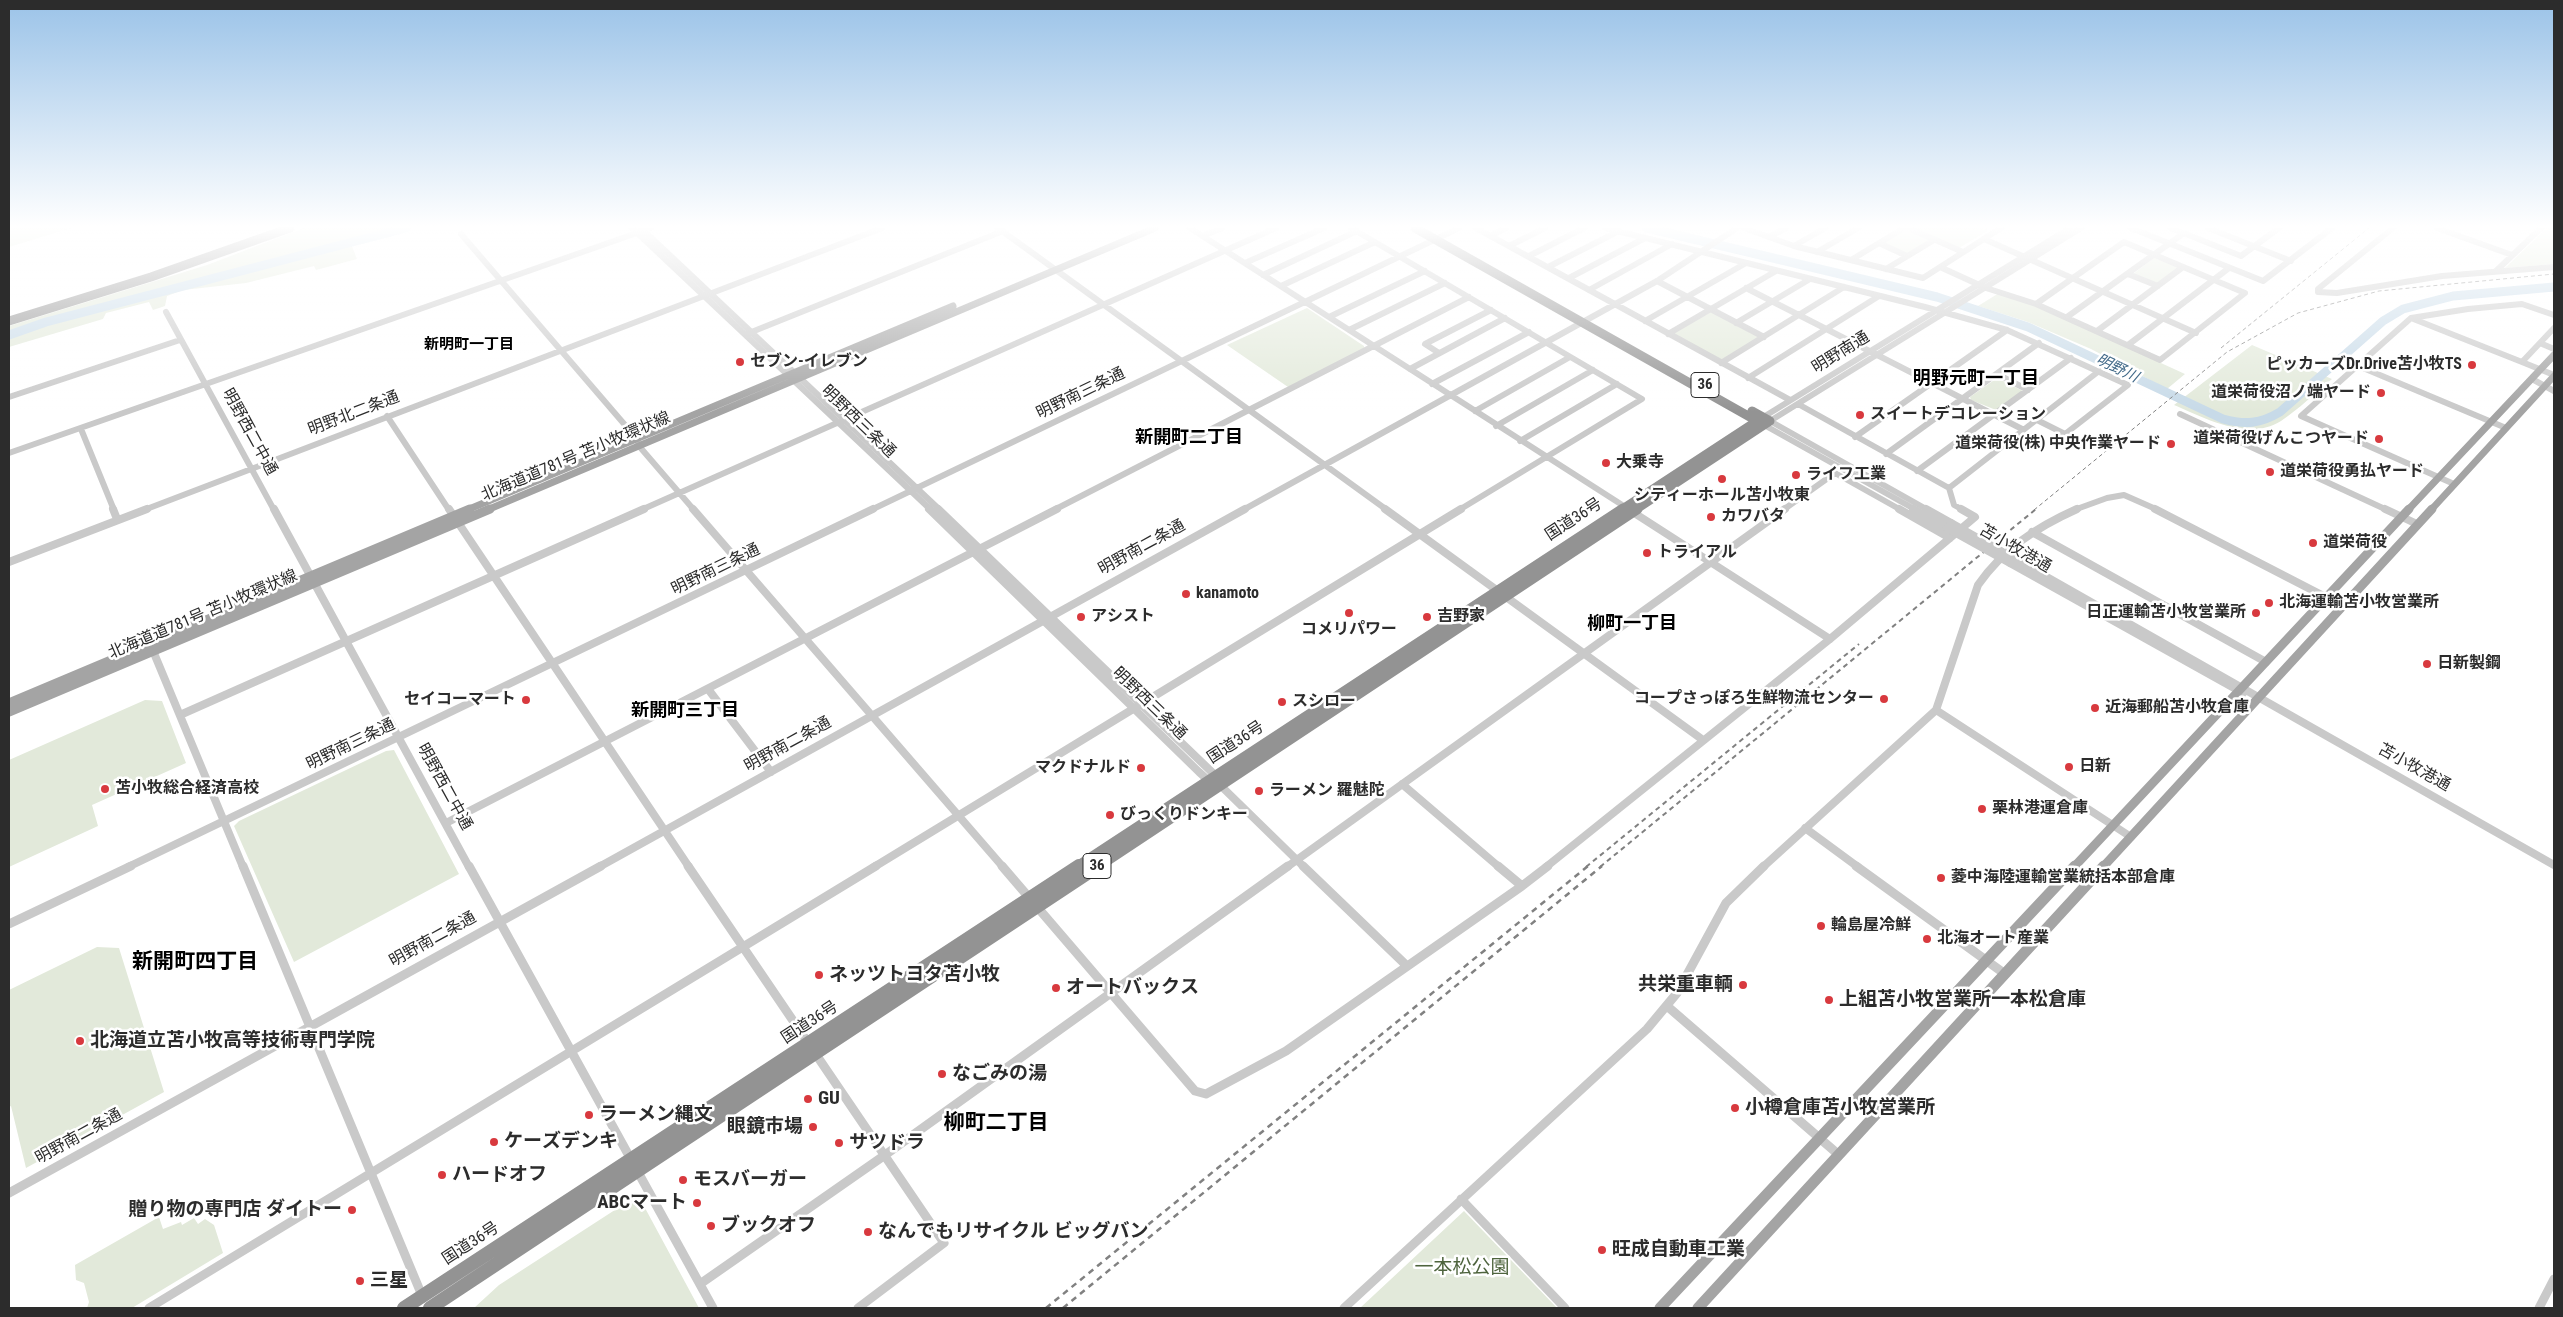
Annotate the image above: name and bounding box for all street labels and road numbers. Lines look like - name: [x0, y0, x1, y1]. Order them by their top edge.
- street label: 明野南通: [1809, 328, 1873, 378]
- street label: 明野南三条通: [1034, 364, 1128, 424]
- road number: 36: [1691, 372, 1719, 398]
- street label: 明野西三条通: [817, 382, 899, 462]
- street label: 明野西二中通: [217, 385, 281, 479]
- street label: 明野北二条通: [306, 388, 402, 440]
- street label: 北海道道781号 苫小牧環状線: [479, 408, 673, 506]
- street label: 国道36号: [1542, 495, 1606, 545]
- street label: 明野南二条通: [1095, 516, 1189, 580]
- street label: 苫小牧港通: [1976, 521, 2054, 577]
- street label: 明野南三条通: [669, 540, 763, 600]
- street label: 北海道道781号 苫小牧環状線: [106, 566, 300, 664]
- street label: 明野西三条通: [1108, 664, 1190, 744]
- street label: 明野南二条通: [741, 713, 835, 777]
- street label: 明野南三条通: [304, 715, 398, 775]
- street label: 国道36号: [1204, 718, 1268, 768]
- street label: 明野西二中通: [412, 740, 476, 834]
- street label: 苫小牧港通: [2374, 740, 2454, 796]
- road number: 36: [1083, 854, 1111, 878]
- street label: 明野南二条通: [386, 908, 480, 972]
- street label: 国道36号: [778, 998, 842, 1048]
- street label: 明野南二条通: [32, 1105, 126, 1169]
- street label: 国道36号: [439, 1219, 503, 1269]

